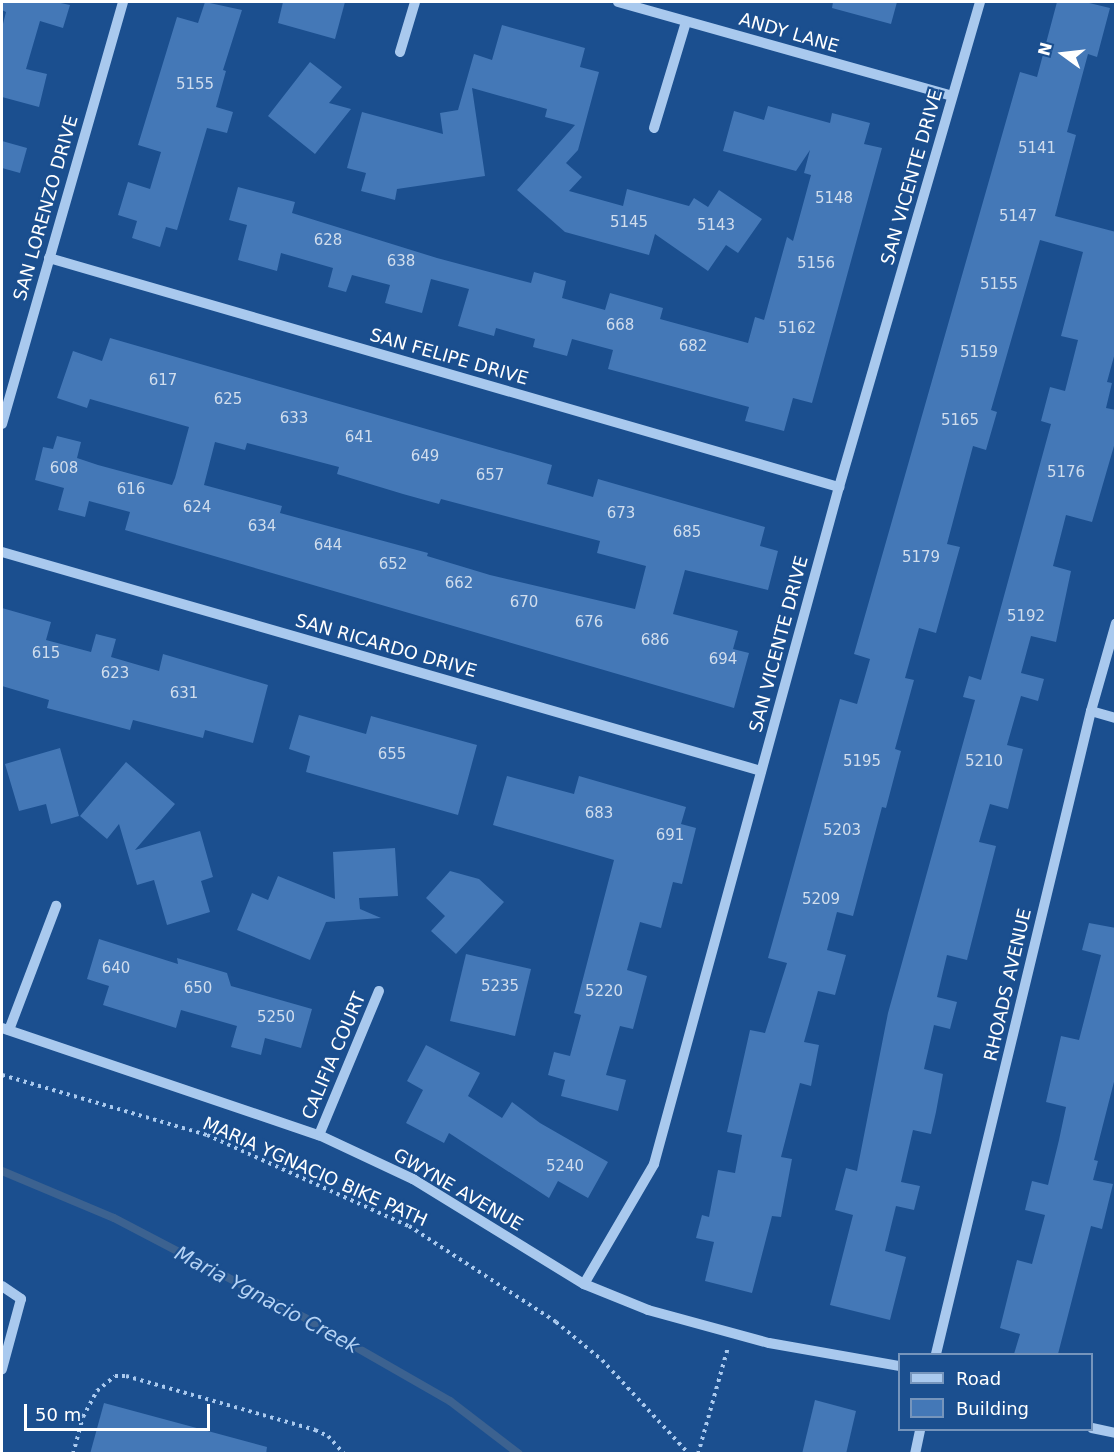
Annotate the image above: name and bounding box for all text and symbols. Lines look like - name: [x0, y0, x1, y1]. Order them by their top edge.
- street label: ANDY LANE: [737, 8, 841, 58]
- north arrow: [1033, 24, 1093, 84]
- text: N: [1034, 40, 1056, 58]
- house number: 5155: [176, 76, 214, 94]
- street label: SAN VICENTE DRIVE: [877, 87, 947, 267]
- street label: SAN LORENZO DRIVE: [9, 113, 83, 303]
- house number: 5141: [1018, 140, 1056, 158]
- house number: 5148: [815, 190, 853, 208]
- house number: 5147: [999, 208, 1037, 226]
- house number: 5145: [610, 214, 648, 232]
- house number: 5143: [697, 217, 735, 235]
- house number: 628: [314, 232, 342, 250]
- house number: 638: [387, 253, 415, 271]
- house number: 5156: [797, 255, 835, 273]
- house number: 5155: [980, 276, 1018, 294]
- house number: 668: [606, 317, 634, 335]
- house number: 5162: [778, 320, 816, 338]
- street label: SAN FELIPE DRIVE: [367, 324, 531, 390]
- house number: 682: [679, 338, 707, 356]
- house number: 5159: [960, 344, 998, 362]
- house number: 617: [149, 372, 177, 390]
- house number: 625: [214, 391, 242, 409]
- house number: 633: [280, 410, 308, 428]
- house number: 5165: [941, 412, 979, 430]
- house number: 641: [345, 429, 373, 447]
- house number: 649: [411, 448, 439, 466]
- house number: 608: [50, 460, 78, 478]
- house number: 5176: [1047, 464, 1085, 482]
- house number: 657: [476, 467, 504, 485]
- house number: 616: [117, 481, 145, 499]
- house number: 624: [183, 499, 211, 517]
- house number: 673: [607, 505, 635, 523]
- house number: 634: [248, 518, 276, 536]
- house number: 685: [673, 524, 701, 542]
- house number: 644: [314, 537, 342, 555]
- house number: 5179: [902, 549, 940, 567]
- street label: SAN VICENTE DRIVE: [745, 553, 813, 735]
- house number: 652: [379, 556, 407, 574]
- house number: 662: [445, 575, 473, 593]
- house number: 670: [510, 594, 538, 612]
- house number: 5192: [1007, 608, 1045, 626]
- street label: SAN RICARDO DRIVE: [293, 610, 479, 682]
- house number: 676: [575, 614, 603, 632]
- house number: 686: [641, 632, 669, 650]
- house number: 615: [32, 645, 60, 663]
- house number: 694: [709, 651, 737, 669]
- house number: 623: [101, 665, 129, 683]
- house number: 631: [170, 685, 198, 703]
- house number: 655: [378, 746, 406, 764]
- house number: 5195: [843, 753, 881, 771]
- house number: 5210: [965, 753, 1003, 771]
- house number: 683: [585, 805, 613, 823]
- house number: 5203: [823, 822, 861, 840]
- house number: 691: [656, 827, 684, 845]
- house number: 5209: [802, 891, 840, 909]
- street label: RHOADS AVENUE: [980, 907, 1036, 1063]
- house number: 640: [102, 960, 130, 978]
- house number: 5235: [481, 978, 519, 996]
- house number: 650: [184, 980, 212, 998]
- house number: 5220: [585, 983, 623, 1001]
- street label: CALIFIA COURT: [297, 989, 371, 1123]
- house number: 5250: [257, 1009, 295, 1027]
- street label: MARIA YGNACIO BIKE PATH: [199, 1113, 431, 1231]
- street label: GWYNE AVENUE: [389, 1144, 527, 1236]
- house number: 5240: [546, 1158, 584, 1176]
- water label: Maria Ygnacio Creek: [171, 1241, 363, 1359]
- legend: [898, 1353, 1093, 1431]
- text: Road: [956, 1368, 1001, 1389]
- scale bar: [27, 1392, 213, 1430]
- text: Building: [956, 1398, 1029, 1419]
- text: 50 m: [35, 1404, 81, 1425]

